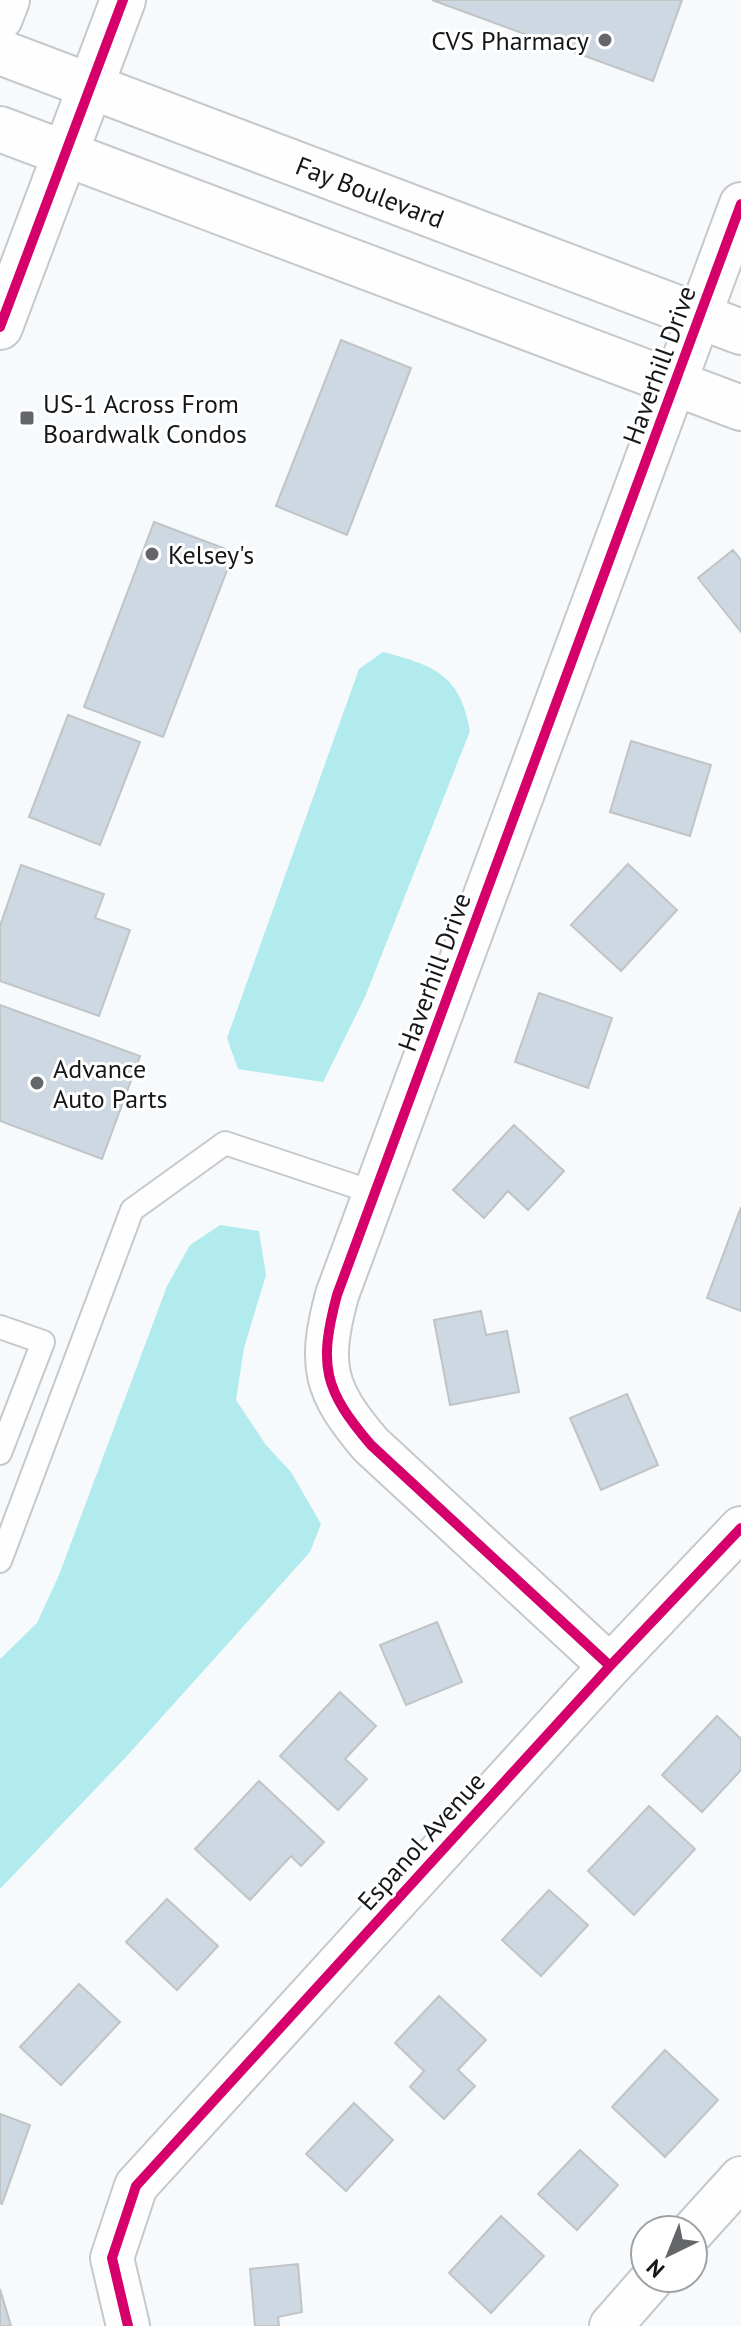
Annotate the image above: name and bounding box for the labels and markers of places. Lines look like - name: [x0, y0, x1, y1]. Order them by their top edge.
- place label: CVS Pharmacy: [431, 24, 589, 57]
- marker: CVS Pharmacy: [596, 31, 614, 49]
- place label: US-1 Across From Boardwalk Condos: [43, 387, 247, 450]
- marker: US-1 Across From Boardwalk Condos: [18, 409, 36, 427]
- place label: Kelsey's: [168, 538, 254, 571]
- marker: Kelsey's: [143, 545, 161, 563]
- place label: Advance Auto Parts: [53, 1052, 168, 1115]
- marker: Advance Auto Parts: [28, 1074, 46, 1092]

